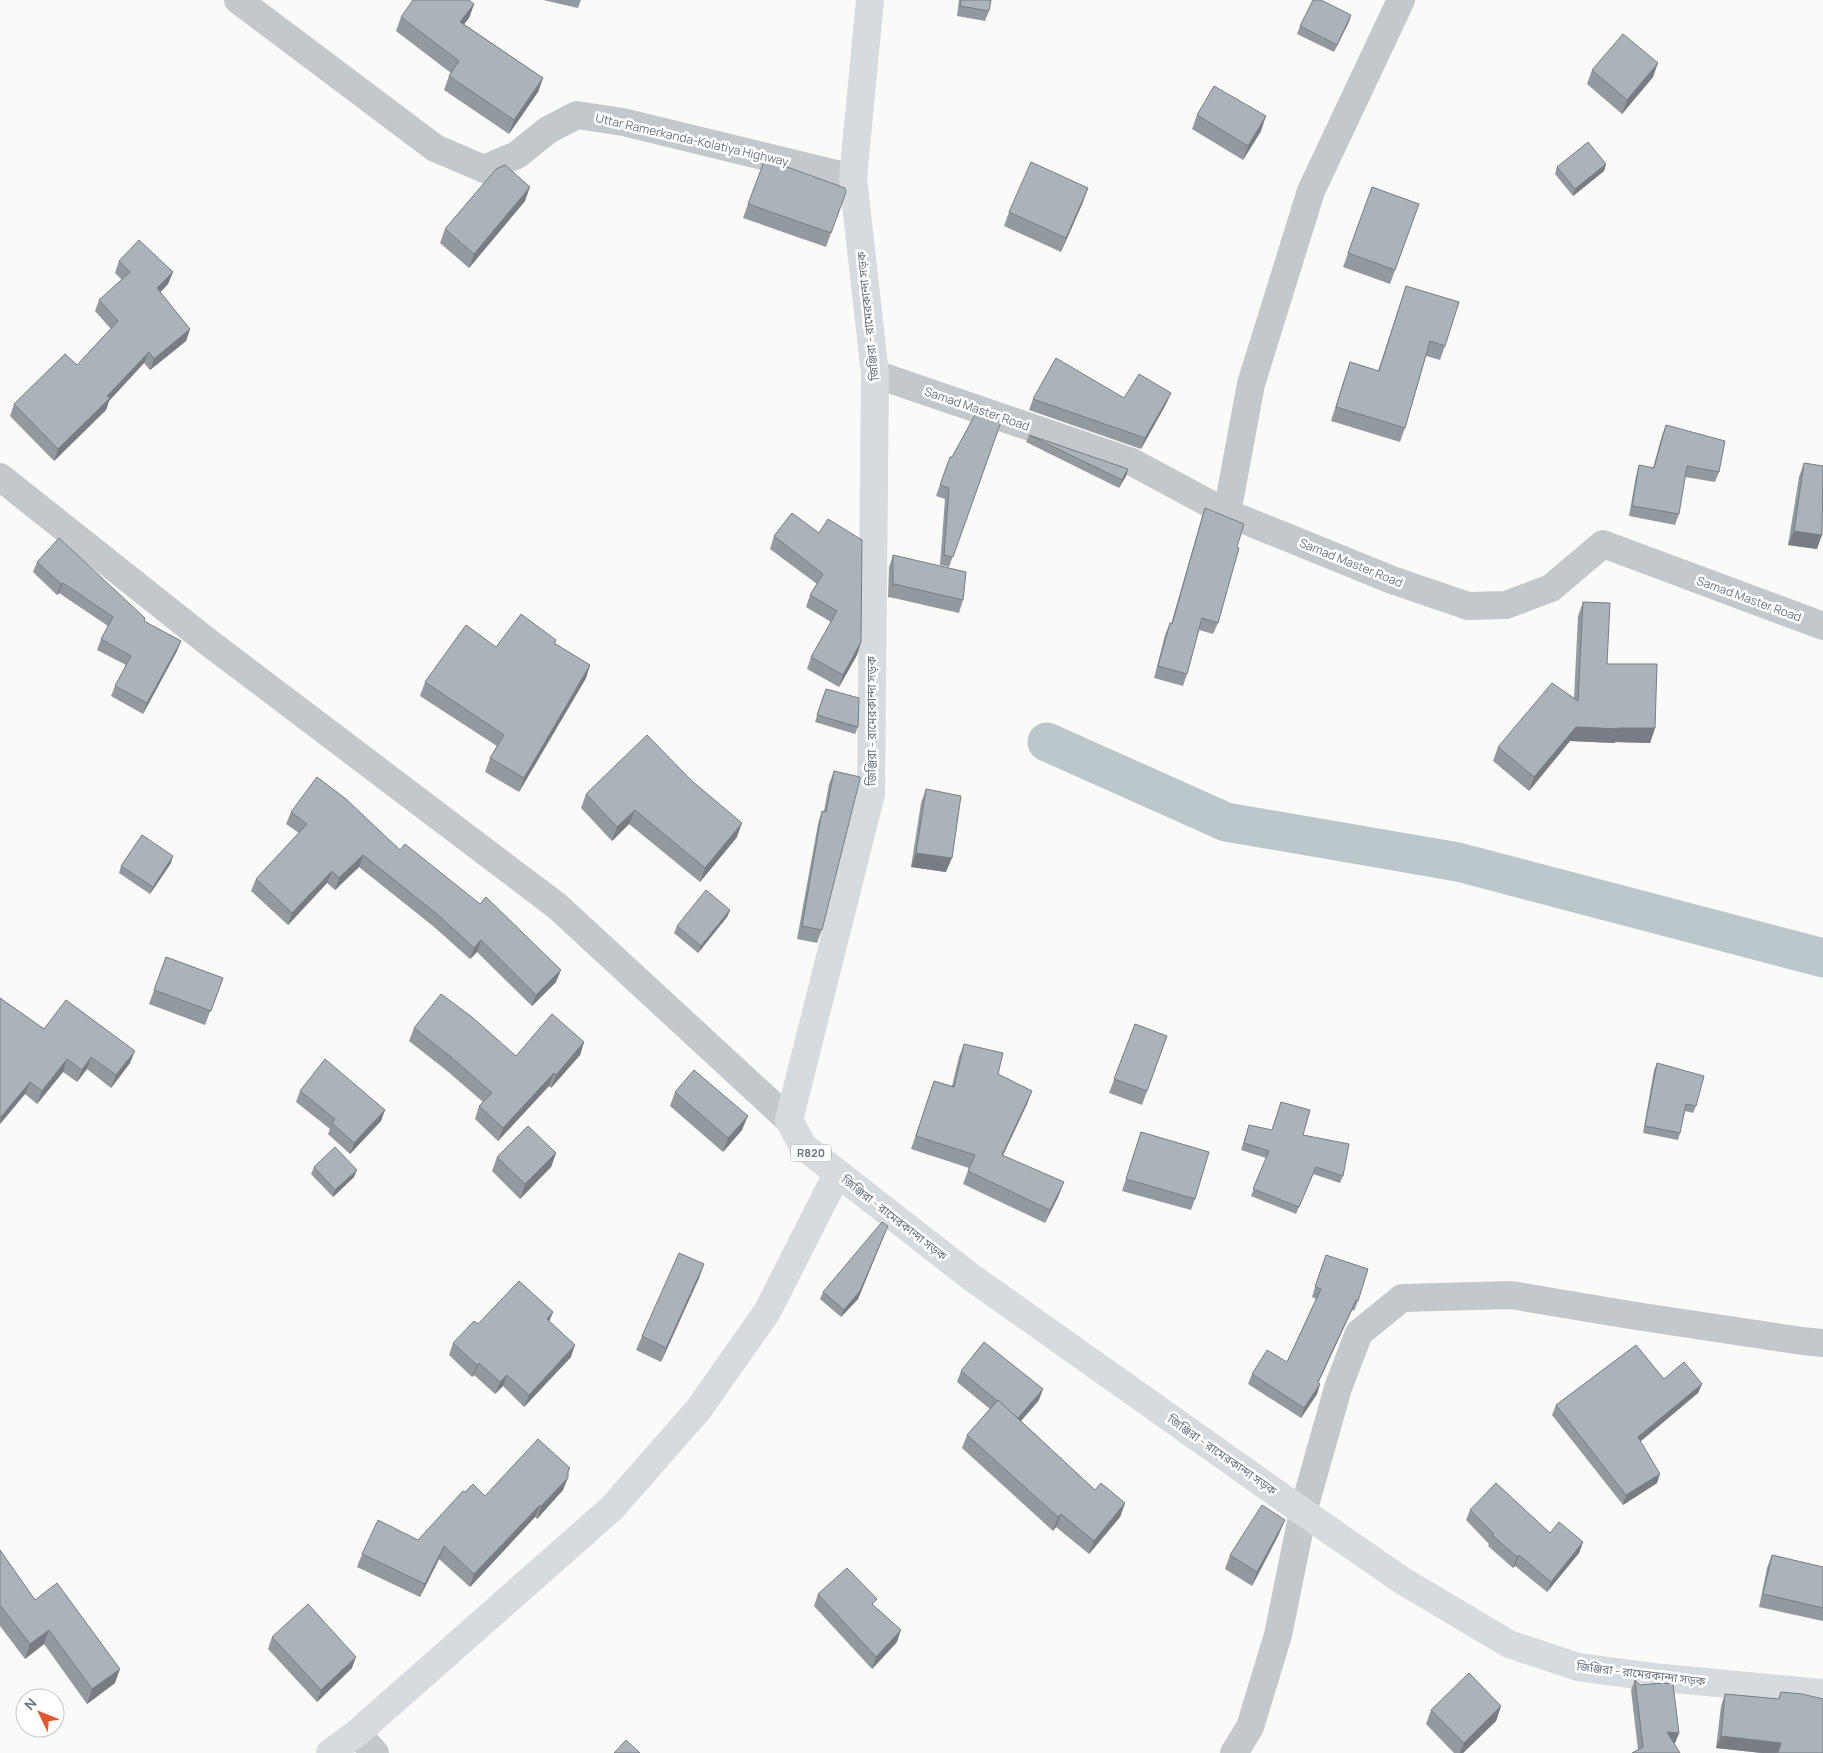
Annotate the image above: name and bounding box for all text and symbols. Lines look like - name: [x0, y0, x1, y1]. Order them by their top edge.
- street label: Uttar Ramerkanda-Kolatiya Highway: [594, 109, 791, 170]
- street label: জিঞ্জিরা - রামেরকান্দা সড়ক: [852, 250, 883, 382]
- street label: Samad Master Road: [922, 383, 1032, 435]
- street label: Samad Master Road: [1297, 534, 1405, 591]
- street label: Samad Master Road: [1694, 572, 1804, 625]
- street label: জিঞ্জিরা - রামেরকান্দা সড়ক: [863, 656, 880, 787]
- road number: R820: [791, 1144, 831, 1162]
- street label: জিঞ্জিরা - রামেরকান্দা সড়ক: [837, 1170, 951, 1264]
- street label: জিঞ্জিরা - রামেরকান্দা সড়ক: [1163, 1410, 1281, 1499]
- street label: জিঞ্জিরা - রামেরকান্দা সড়ক: [1575, 1657, 1707, 1690]
- north arrow: [15, 1688, 65, 1738]
- text: N: [20, 1694, 41, 1714]

